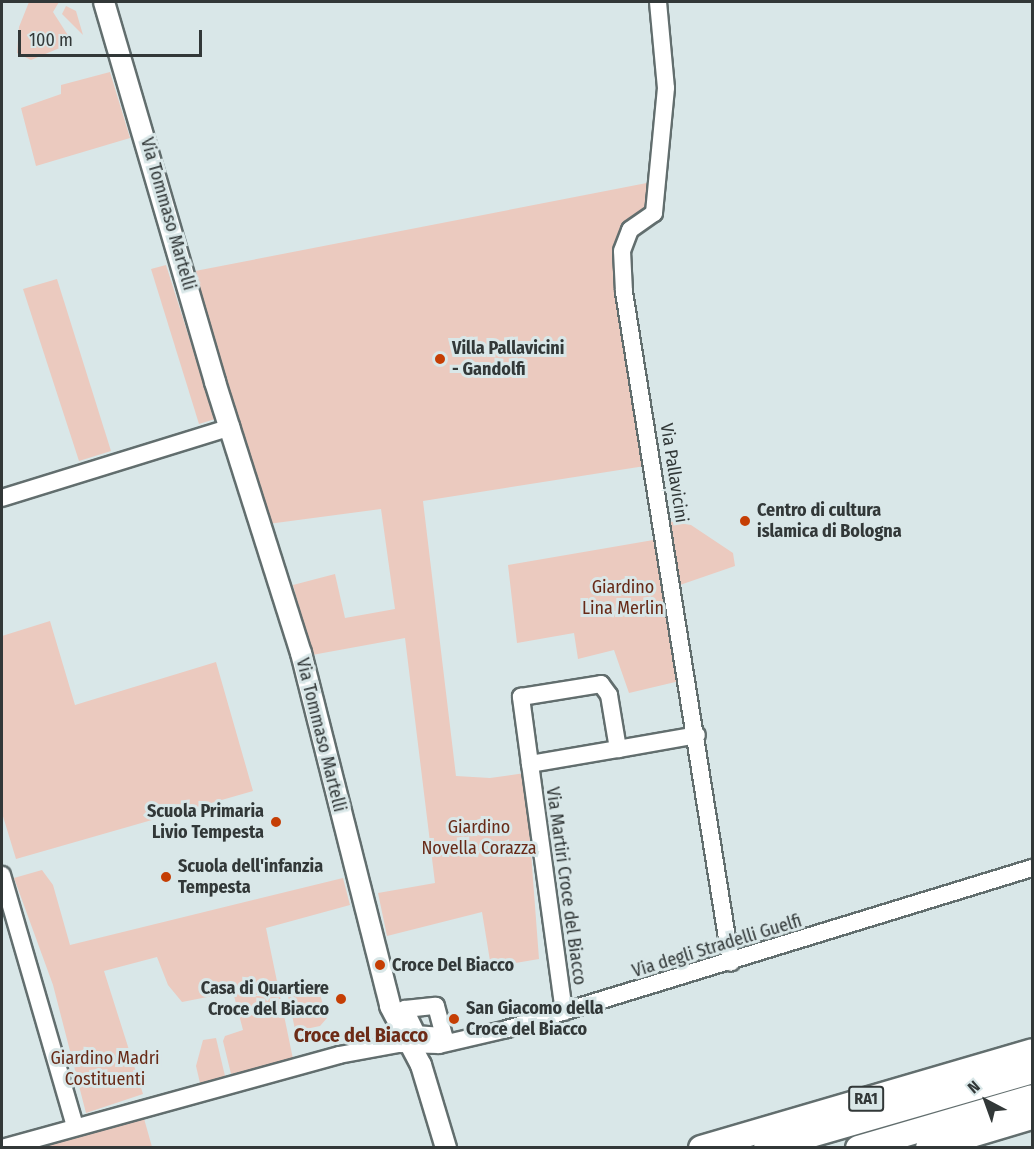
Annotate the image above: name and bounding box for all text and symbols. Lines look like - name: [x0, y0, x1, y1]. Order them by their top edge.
- scale bar: [21, 18, 206, 56]
- text: 100 m: [29, 29, 73, 51]
- street label: Via Tommaso Martelli: [136, 135, 200, 293]
- place label: Villa Pallavicini - Gandolfi: [452, 338, 564, 380]
- marker: Villa Pallavicini - Gandolfi: [433, 352, 447, 366]
- street label: Via Pallavicini: [655, 422, 693, 524]
- place label: Centro di cultura islamica di Bologna: [757, 500, 902, 542]
- marker: Centro di cultura islamica di Bologna: [738, 514, 752, 528]
- park label: Giardino Lina Merlin: [582, 577, 664, 620]
- street label: Via Tommaso Martelli: [291, 656, 351, 814]
- street label: Via Martiri Croce del Biacco: [541, 786, 591, 986]
- place label: Scuola Primaria Livio Tempesta: [147, 801, 264, 844]
- marker: Scuola Primaria Livio Tempesta: [269, 815, 283, 829]
- park label: Giardino Novella Corazza: [421, 817, 537, 860]
- place label: Scuola dell'infanzia Tempesta: [178, 856, 323, 898]
- marker: Scuola dell'infanzia Tempesta: [159, 870, 173, 884]
- street label: Via degli Stradelli Guelfi: [630, 910, 804, 982]
- place label: Croce Del Biacco: [392, 954, 514, 976]
- marker: Croce Del Biacco: [373, 958, 387, 972]
- place label: Casa di Quartiere Croce del Biacco: [201, 978, 329, 1020]
- marker: Casa di Quartiere Croce del Biacco: [334, 992, 348, 1006]
- place label: San Giacomo della Croce del Biacco: [466, 998, 604, 1040]
- marker: San Giacomo della Croce del Biacco: [447, 1012, 461, 1026]
- district label: Croce del Biacco: [294, 1023, 428, 1047]
- park label: Giardino Madri Costituenti: [51, 1048, 159, 1090]
- north arrow: [956, 1071, 1016, 1131]
- text: N: [964, 1077, 984, 1097]
- road number: RA1: [848, 1086, 884, 1112]

